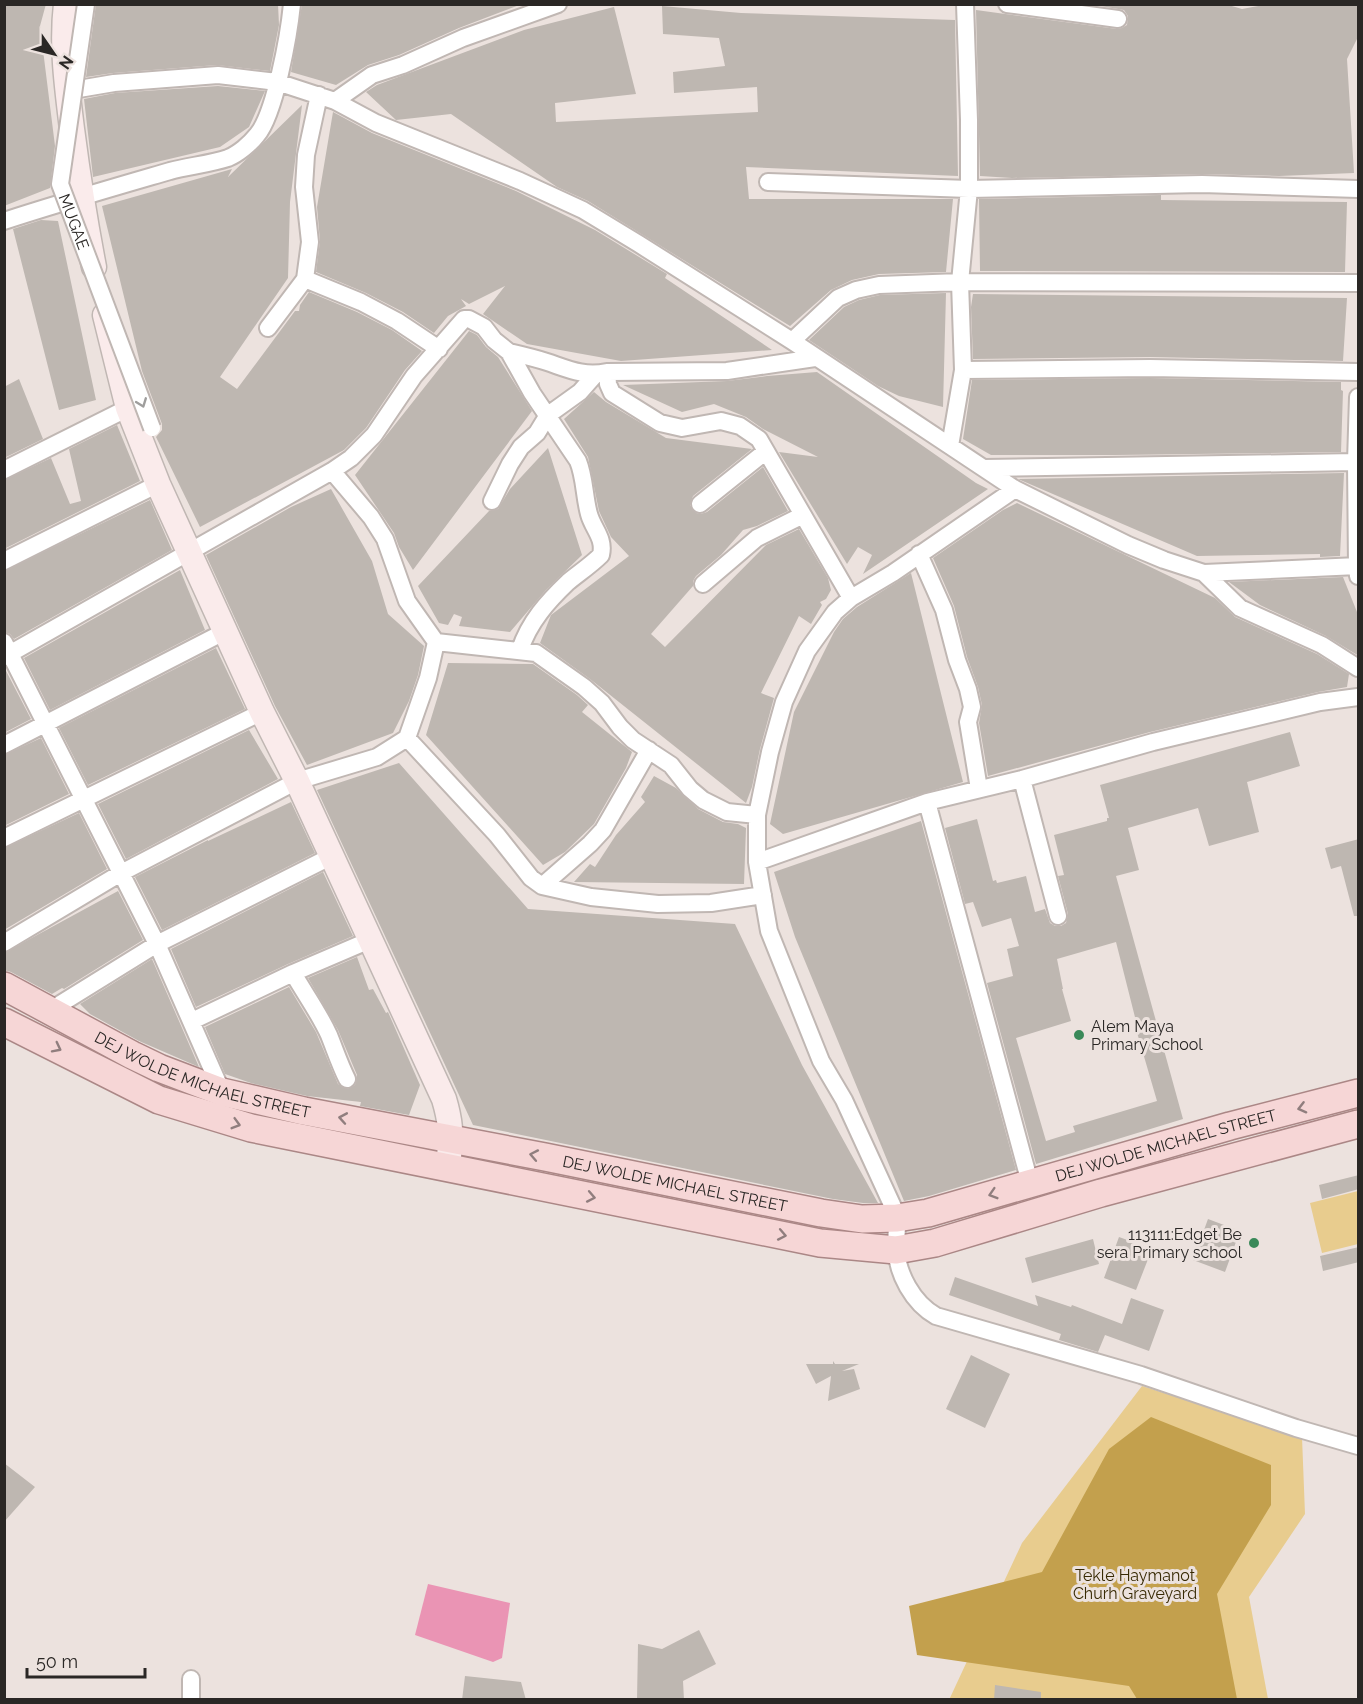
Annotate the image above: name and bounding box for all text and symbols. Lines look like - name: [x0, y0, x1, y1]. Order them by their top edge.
- north arrow: [24, 24, 84, 84]
- text: N: [55, 52, 77, 73]
- street label: MUGAE: [55, 191, 93, 253]
- one-way arrow: [135, 397, 148, 408]
- place label: Alem Maya Primary School: [1091, 1017, 1203, 1054]
- street label: DEJ WOLDE MICHAEL STREET: [91, 1028, 312, 1122]
- marker: Alem Maya Primary School: [1072, 1028, 1086, 1042]
- one-way arrow: [50, 1041, 61, 1053]
- one-way arrow: [1297, 1100, 1307, 1113]
- street label: DEJ WOLDE MICHAEL STREET: [1053, 1105, 1279, 1186]
- one-way arrow: [338, 1113, 347, 1125]
- one-way arrow: [230, 1117, 240, 1129]
- one-way arrow: [530, 1149, 540, 1162]
- street label: DEJ WOLDE MICHAEL STREET: [561, 1152, 789, 1216]
- one-way arrow: [988, 1187, 999, 1199]
- one-way arrow: [586, 1190, 596, 1203]
- place label: 113111:Edget Be sera Primary school: [1097, 1225, 1243, 1262]
- one-way arrow: [777, 1228, 787, 1241]
- marker: 113111:Edget Be sera Primary school: [1247, 1236, 1261, 1250]
- park label: Tekle Haymanot Churh Graveyard: [1073, 1566, 1197, 1603]
- scale bar: [27, 1641, 146, 1679]
- text: 50 m: [36, 1651, 78, 1672]

